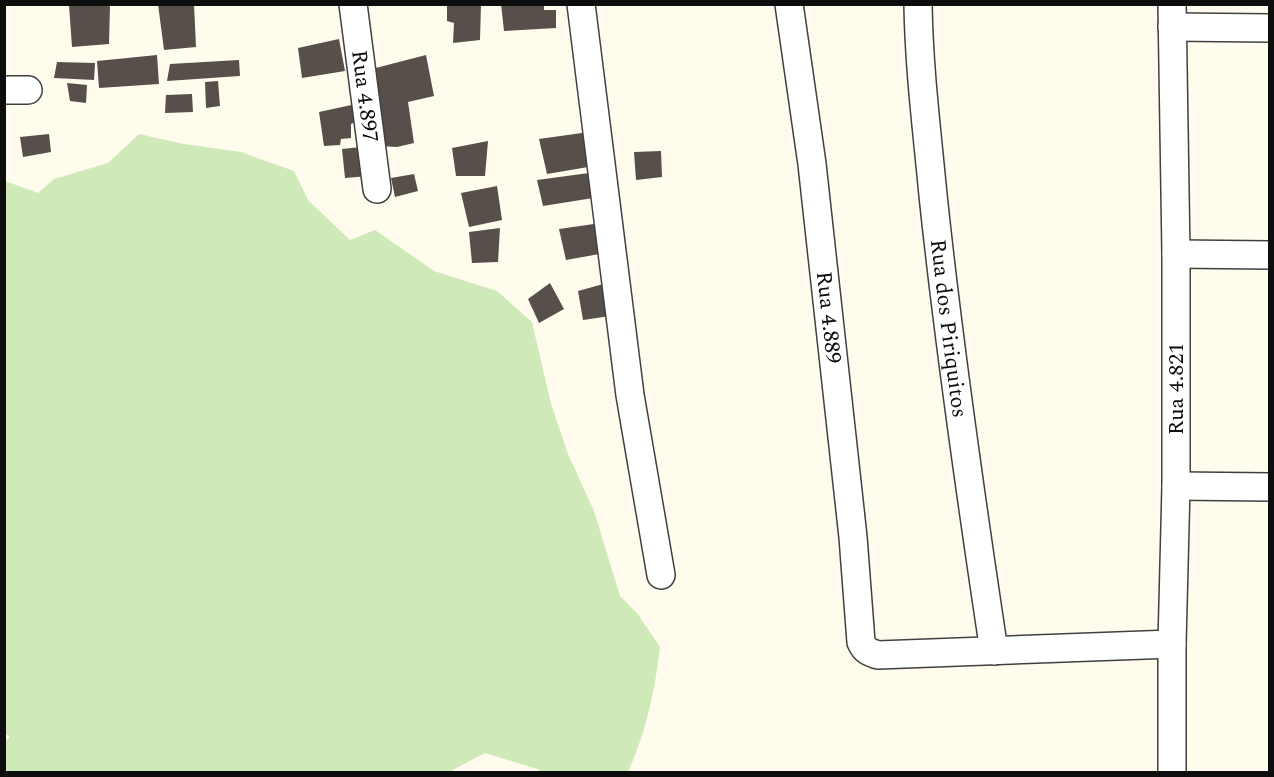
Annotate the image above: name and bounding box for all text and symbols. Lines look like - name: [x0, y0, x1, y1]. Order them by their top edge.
- street label: Rua 4.897: [343, 48, 387, 144]
- street label: Rua dos Piriquitos: [921, 237, 976, 420]
- street label: Rua 4.889: [807, 270, 850, 365]
- street label: Rua 4.821: [1160, 343, 1193, 435]

